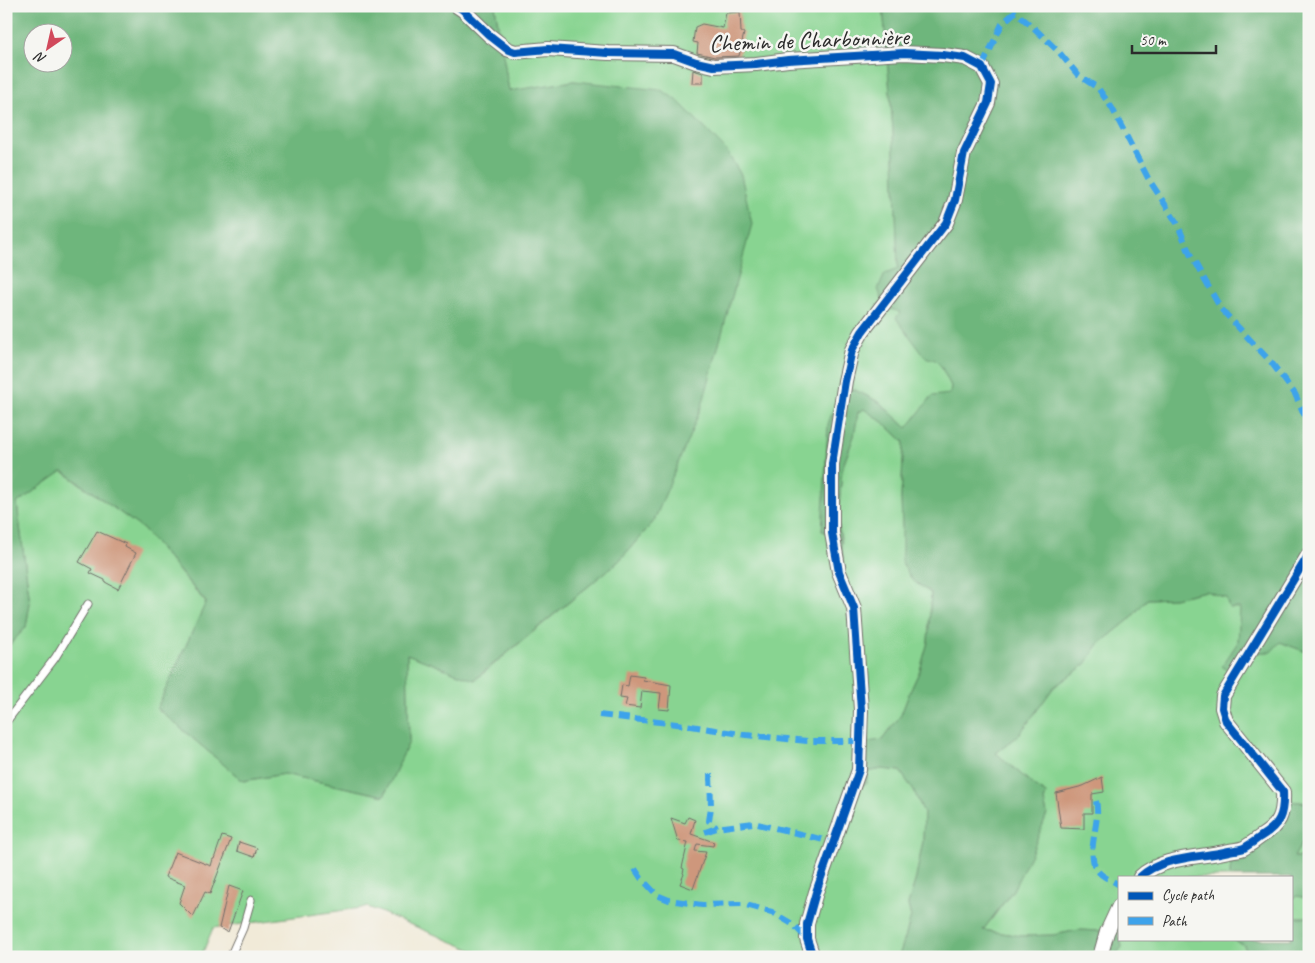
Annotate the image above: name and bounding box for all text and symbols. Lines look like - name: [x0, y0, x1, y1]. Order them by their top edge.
- street label: Chemin de Charbonnière: [709, 21, 911, 58]
- north arrow: [22, 22, 72, 72]
- scale bar: [1132, 22, 1216, 54]
- text: 50 m: [1140, 31, 1167, 50]
- text: N: [31, 48, 49, 68]
- legend: [1118, 876, 1292, 940]
- text: Cycle path: [1162, 886, 1214, 905]
- text: Path: [1162, 912, 1188, 931]

